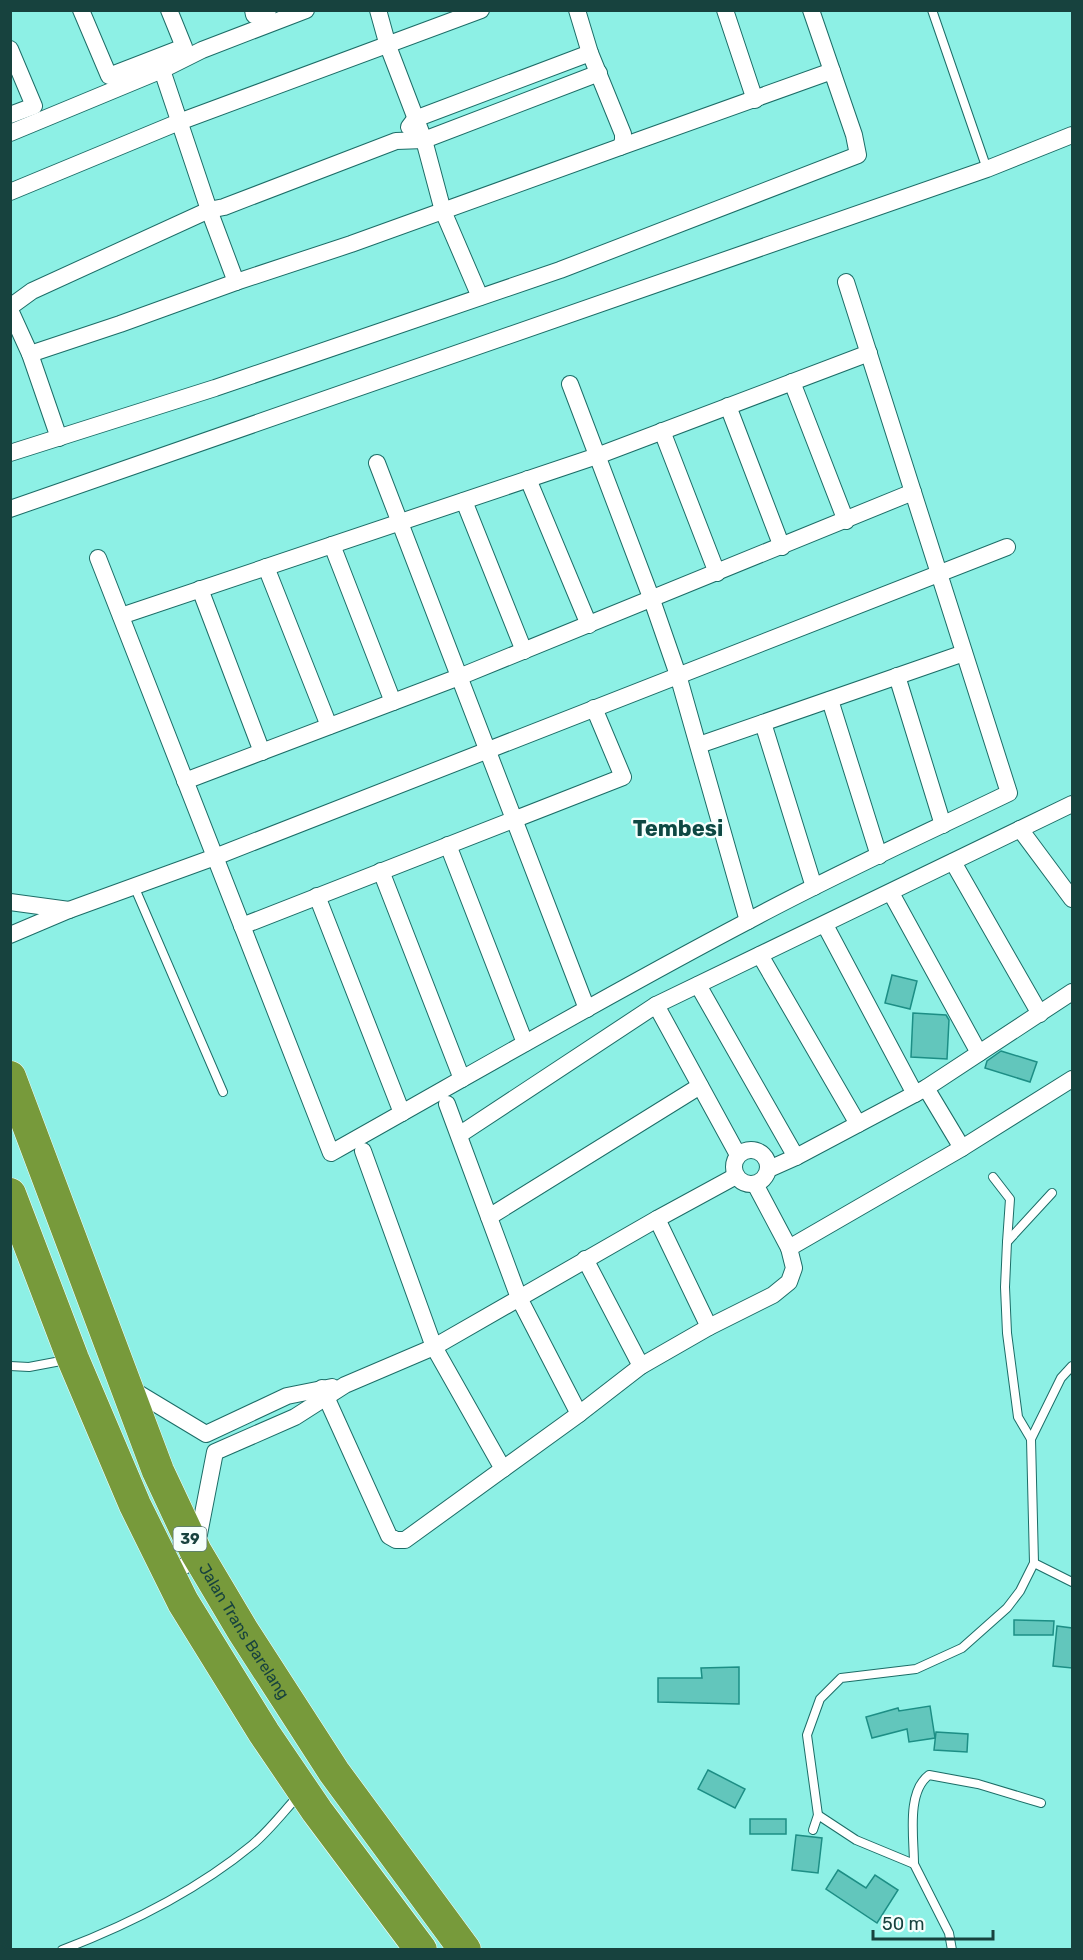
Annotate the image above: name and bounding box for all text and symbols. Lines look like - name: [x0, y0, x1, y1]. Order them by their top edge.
- district label: Tembesi: [633, 815, 723, 842]
- road number: 39: [174, 1527, 207, 1551]
- street label: Jalan Trans Barelang: [195, 1560, 293, 1703]
- scale bar: [873, 1903, 993, 1941]
- text: 50 m: [882, 1913, 925, 1935]

